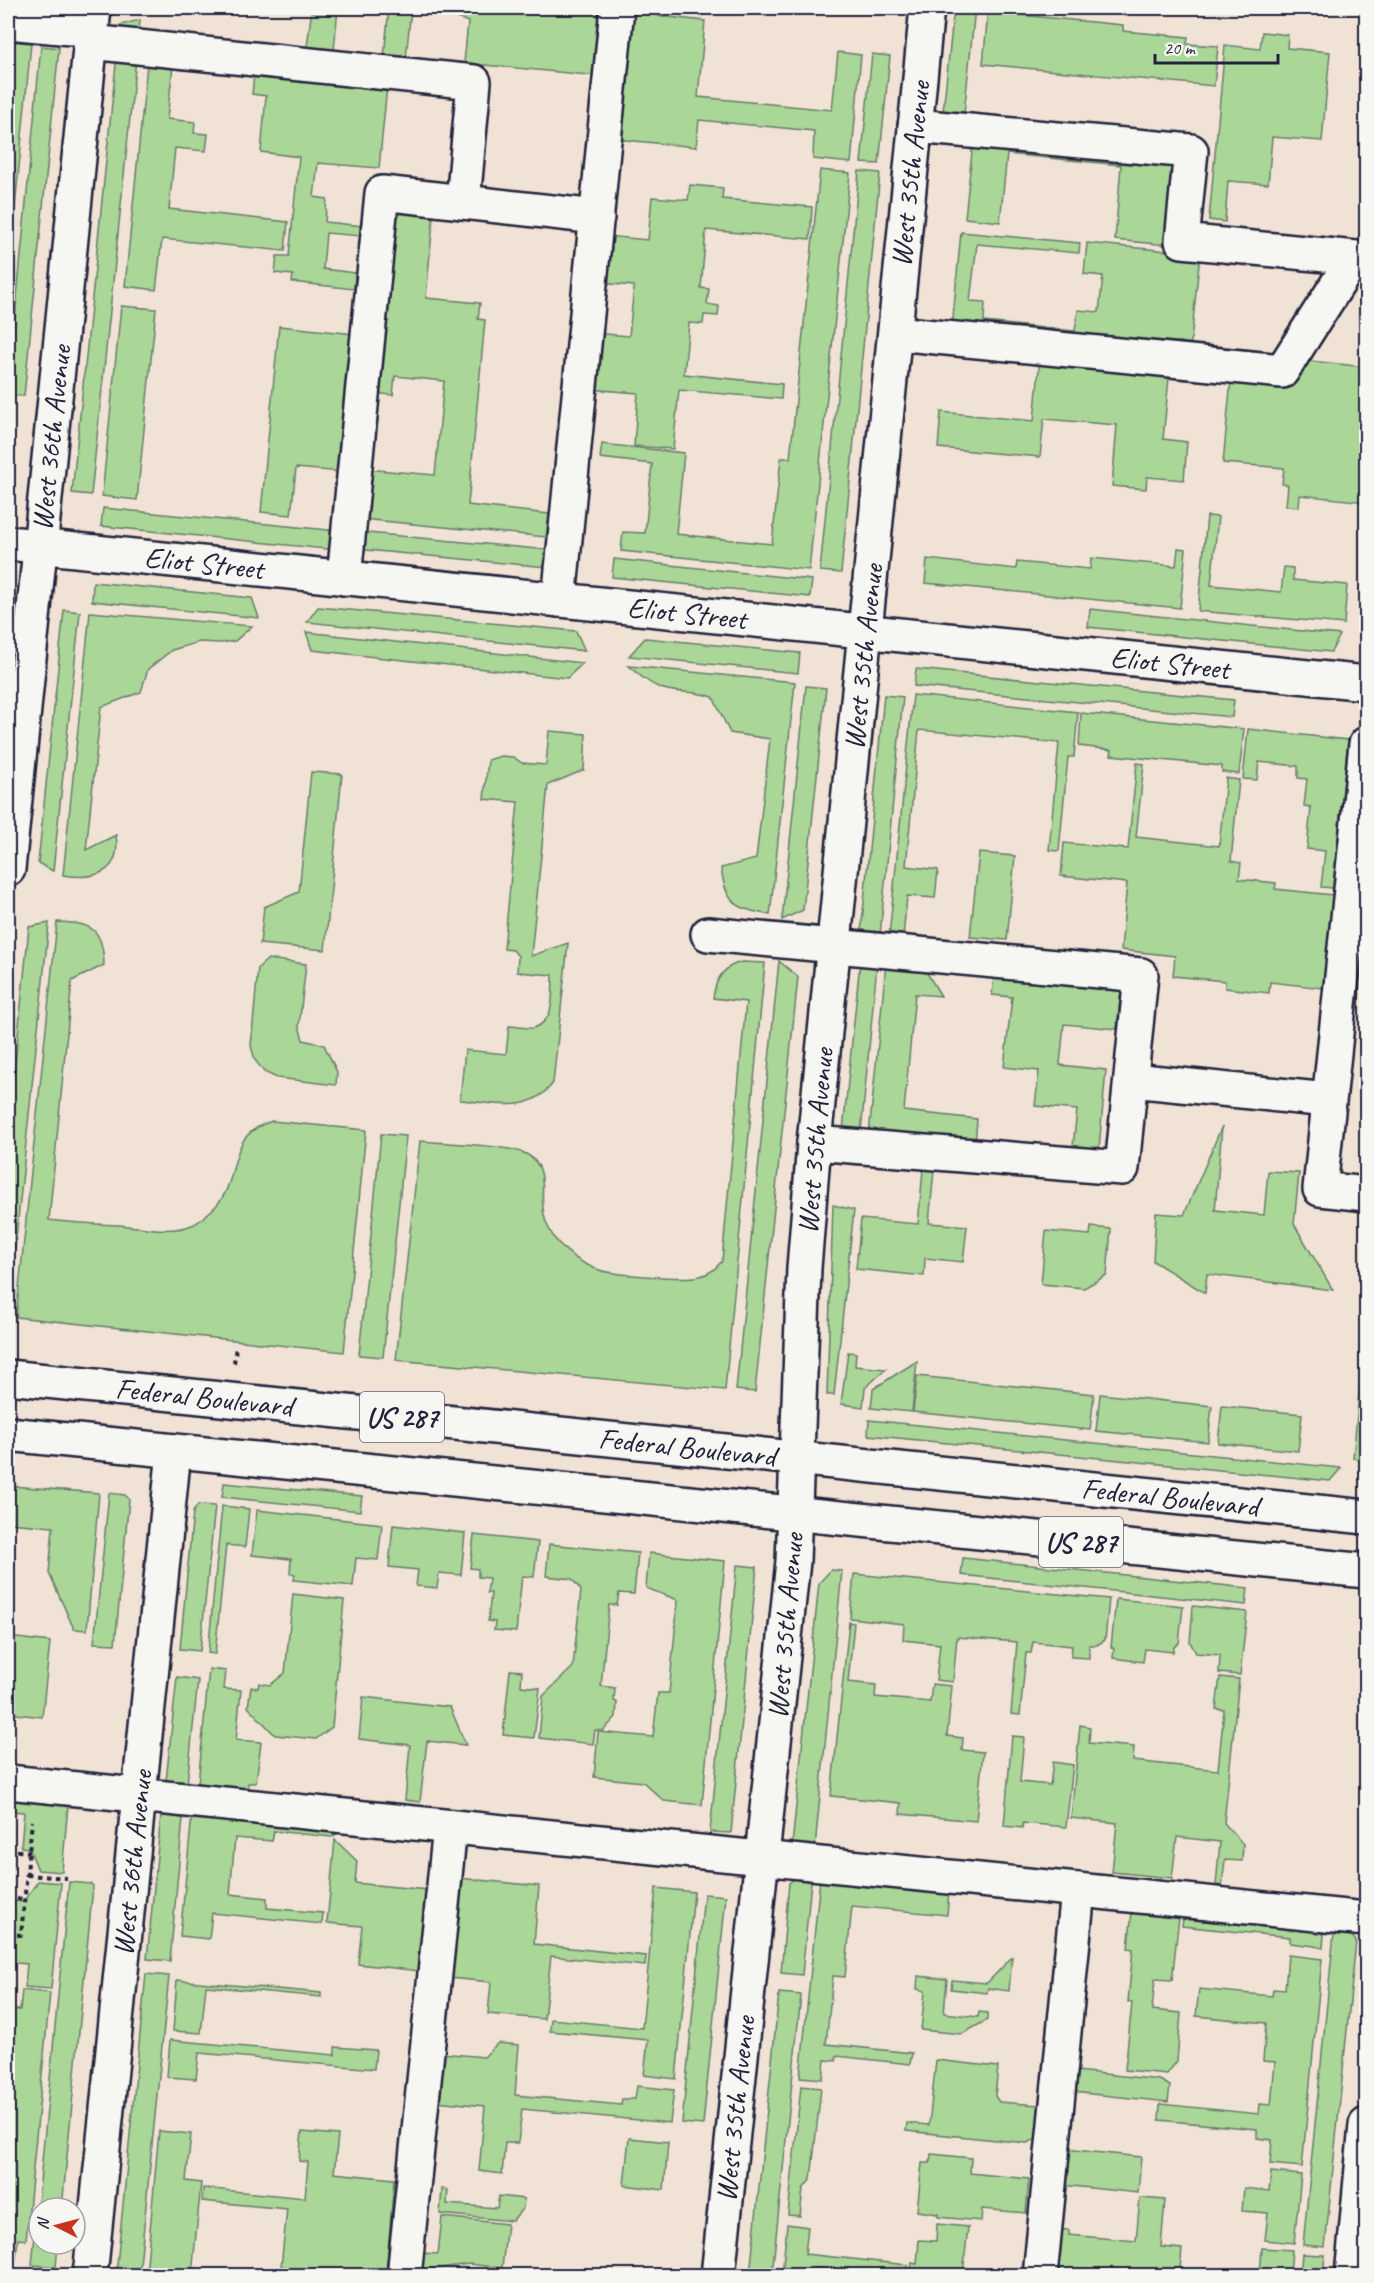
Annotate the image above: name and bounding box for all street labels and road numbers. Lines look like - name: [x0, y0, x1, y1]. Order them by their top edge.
- street label: West 35th Avenue: [881, 77, 939, 268]
- street label: West 36th Avenue: [22, 341, 80, 532]
- street label: Eliot Street: [143, 538, 268, 588]
- street label: West 35th Avenue: [834, 560, 892, 751]
- street label: Eliot Street: [626, 588, 751, 638]
- street label: Eliot Street: [1109, 638, 1234, 688]
- street label: West 35th Avenue: [788, 1044, 842, 1235]
- street label: Federal Boulevard: [114, 1369, 298, 1426]
- road number: US 287: [360, 1392, 444, 1442]
- street label: Federal Boulevard: [597, 1419, 781, 1476]
- street label: Federal Boulevard: [1080, 1469, 1264, 1526]
- road number: US 287: [1039, 1517, 1123, 1567]
- street label: West 35th Avenue: [758, 1529, 812, 1720]
- street label: West 36th Avenue: [103, 1766, 161, 1957]
- street label: West 35th Avenue: [706, 2012, 764, 2203]

